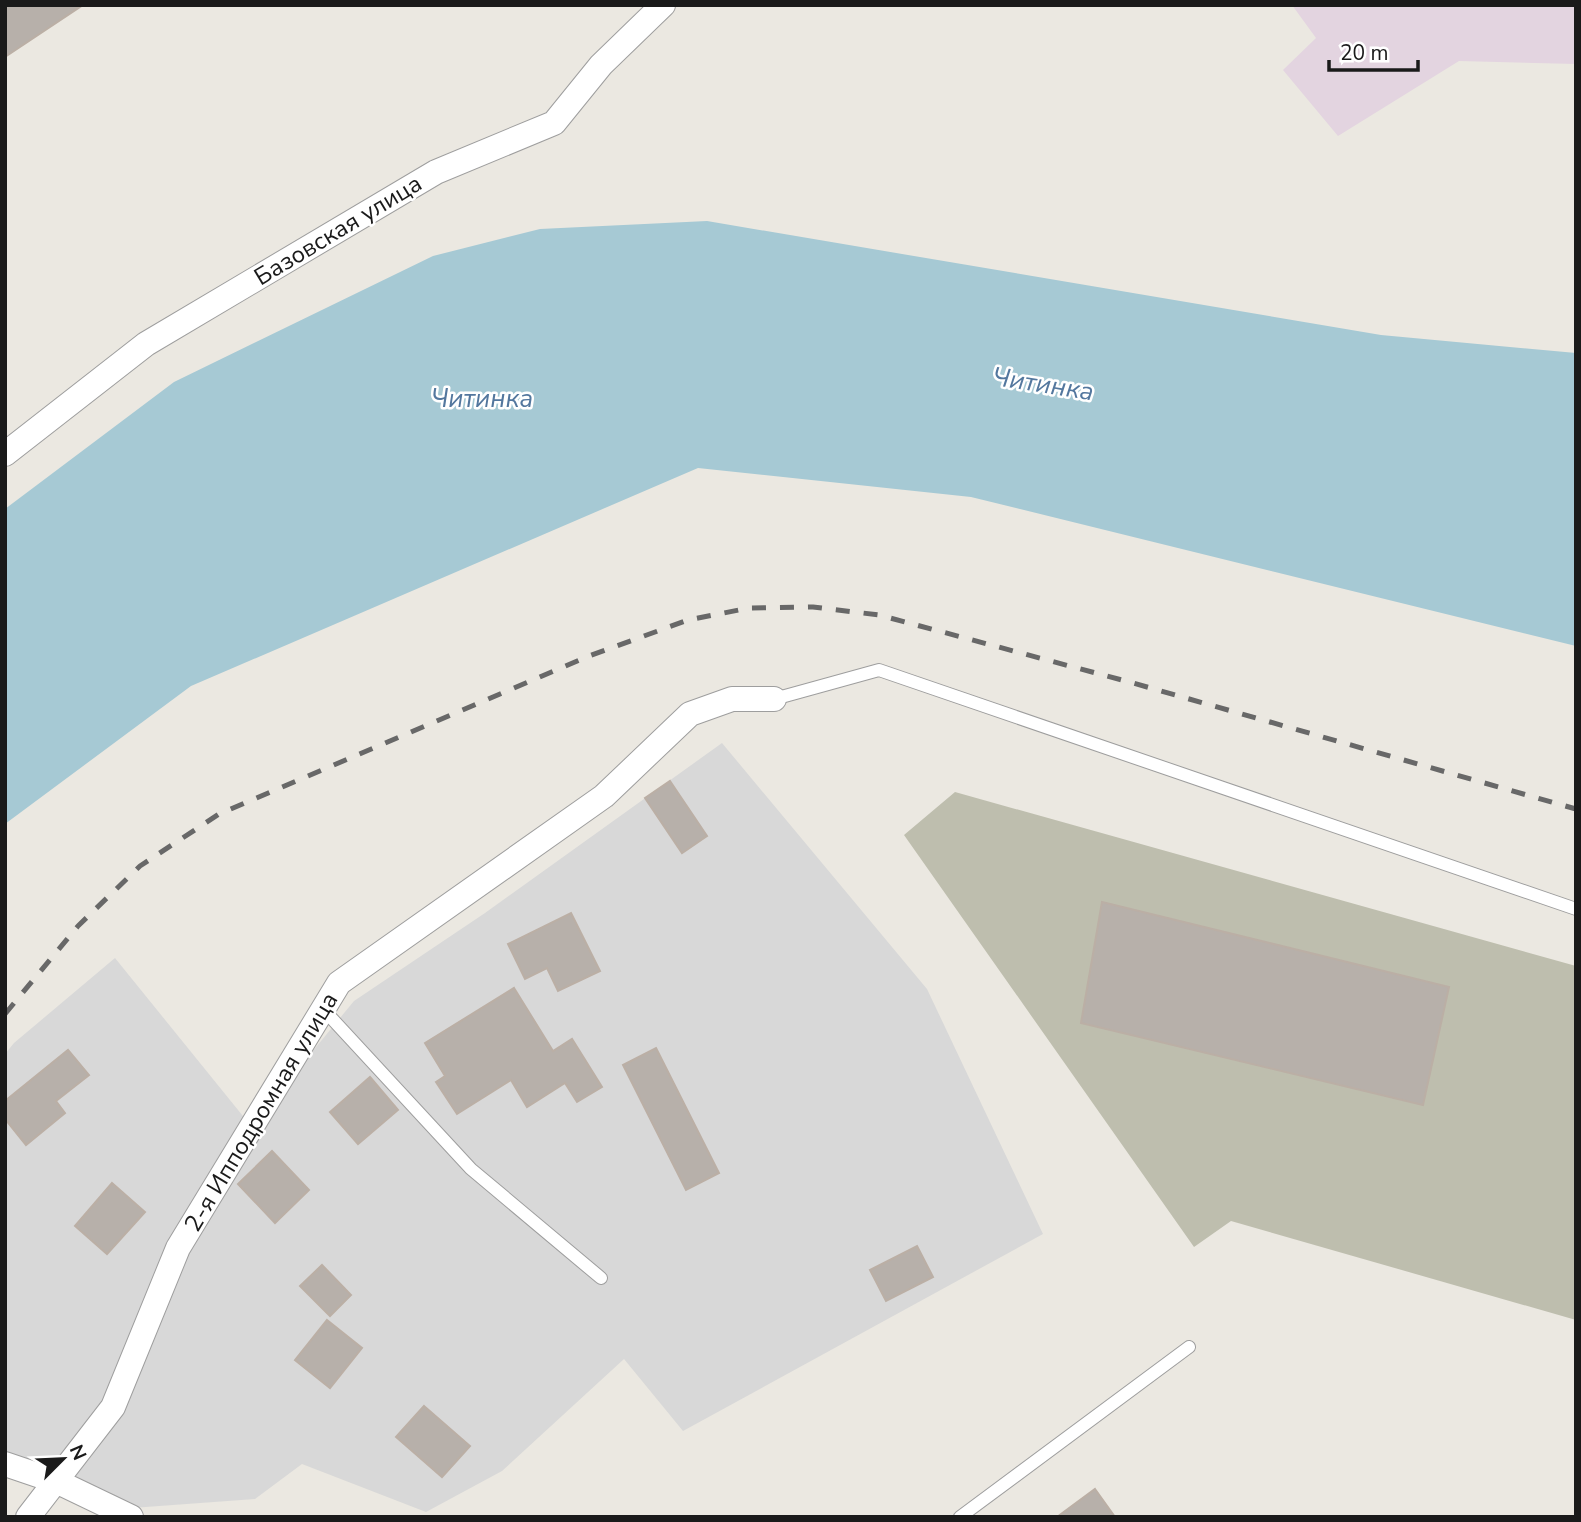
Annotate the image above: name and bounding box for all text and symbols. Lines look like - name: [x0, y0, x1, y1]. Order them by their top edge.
- scale bar: [1329, 28, 1418, 72]
- text: 20 m: [1340, 39, 1389, 67]
- street label: Базовская улица: [248, 167, 428, 293]
- water label: Читинка: [990, 359, 1096, 409]
- water label: Читинка: [431, 381, 533, 416]
- street label: 2-я Ипподромная улица: [177, 986, 345, 1238]
- north arrow: [28, 1424, 98, 1494]
- text: N: [63, 1441, 92, 1464]

